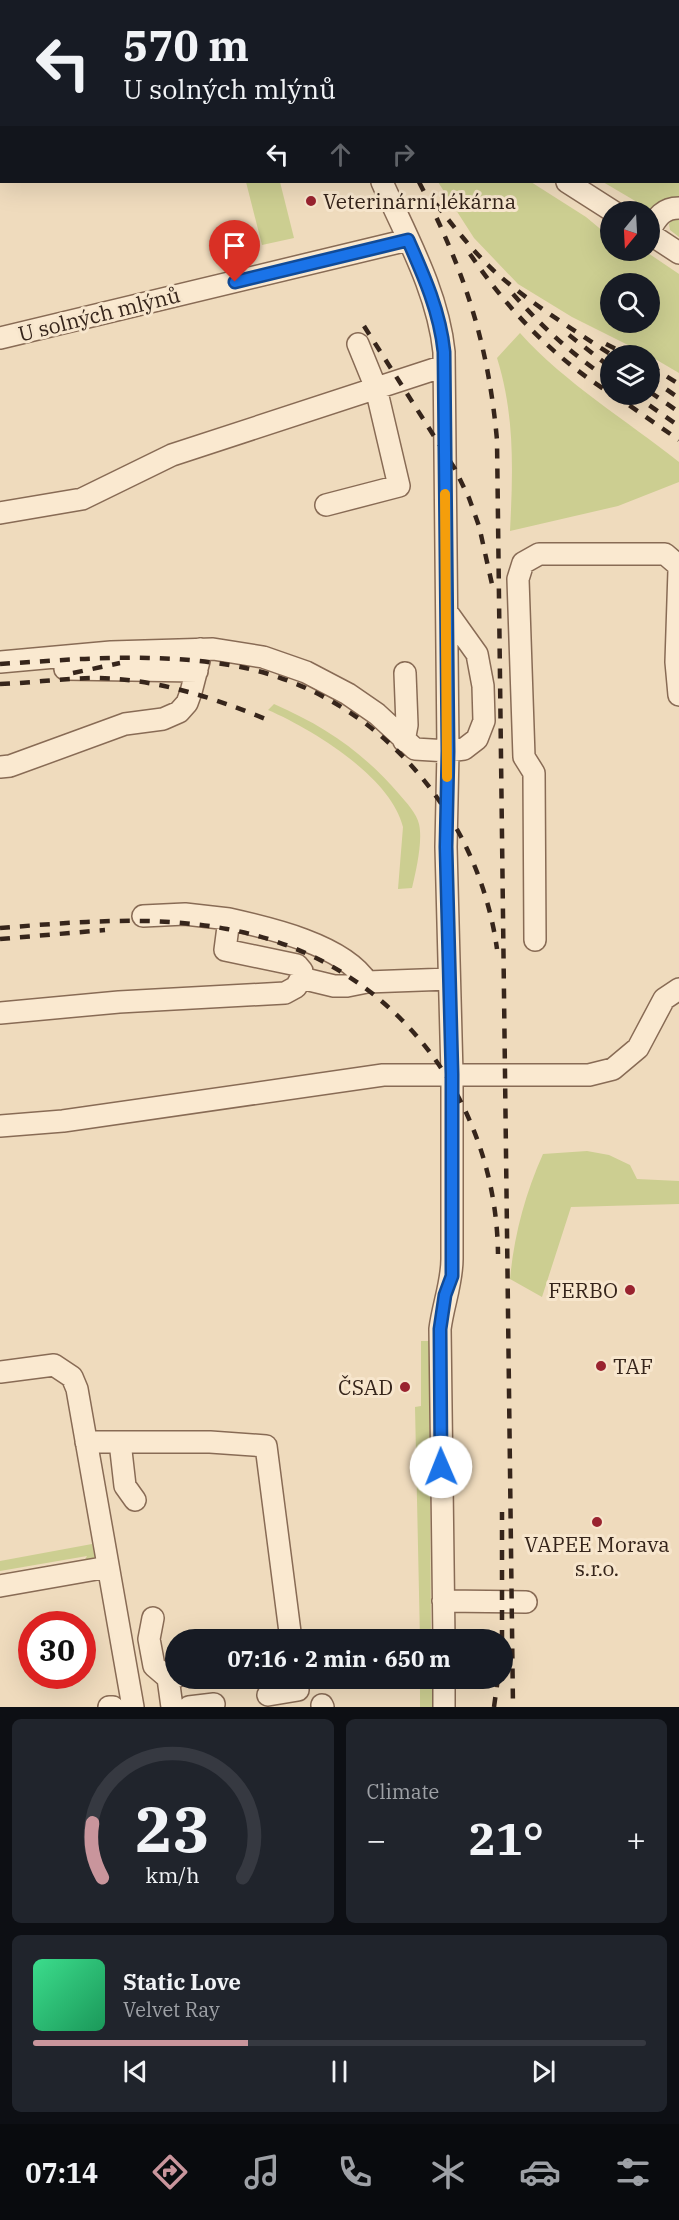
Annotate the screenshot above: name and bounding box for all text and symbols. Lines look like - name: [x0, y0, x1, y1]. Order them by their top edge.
- text: 570 m: [123, 18, 249, 73]
- icon: left: [24, 24, 102, 102]
- text: U solných mlýnů: [123, 71, 336, 106]
- icon: left: [261, 138, 294, 171]
- icon: ahead: [324, 138, 357, 171]
- icon: right: [387, 138, 420, 171]
- place label: Veterinární lékárna: [323, 187, 516, 215]
- marker: Veterinární lékárna: [304, 194, 318, 208]
- north arrow: [600, 201, 660, 261]
- map controls: [600, 201, 660, 405]
- pin: [209, 220, 260, 282]
- icon: arrive: [218, 229, 251, 262]
- button: search: [600, 273, 660, 333]
- street label: U solných mlýnů: [15, 280, 183, 348]
- button: layers: [600, 345, 660, 405]
- place label: FERBO: [548, 1276, 618, 1304]
- marker: FERBO: [623, 1283, 637, 1297]
- place label: TAF: [613, 1352, 653, 1380]
- marker: TAF: [594, 1359, 608, 1373]
- place label: ČSAD: [338, 1373, 393, 1401]
- marker: ČSAD: [398, 1380, 412, 1394]
- position arrow: [409, 1435, 473, 1499]
- marker: VAPEE Morava s.r.o.: [590, 1515, 604, 1529]
- place label: VAPEE Morava s.r.o.: [524, 1530, 670, 1582]
- speed limit sign: 30: [18, 1611, 96, 1689]
- text: 07:16 · 2 min · 650 m: [227, 1644, 451, 1673]
- text: Climate: [367, 1778, 439, 1805]
- text: 23: [135, 1788, 210, 1869]
- text: 21°: [469, 1809, 544, 1867]
- text: −: [367, 1818, 386, 1861]
- text: +: [626, 1818, 646, 1861]
- text: km/h: [146, 1861, 200, 1889]
- text: Static Love: [123, 1967, 241, 1996]
- text: Velvet Ray: [123, 1996, 220, 2023]
- icon: previous: [119, 2055, 152, 2088]
- icon: pause: [323, 2055, 356, 2088]
- icon: next: [527, 2055, 560, 2088]
- icon: directions: [149, 2151, 191, 2193]
- icon: music: [241, 2151, 283, 2193]
- icon: phone: [334, 2151, 376, 2193]
- icon: climate: [427, 2151, 469, 2193]
- icon: car: [519, 2151, 561, 2193]
- icon: filters: [612, 2151, 654, 2193]
- text: 07:14: [25, 2155, 98, 2190]

